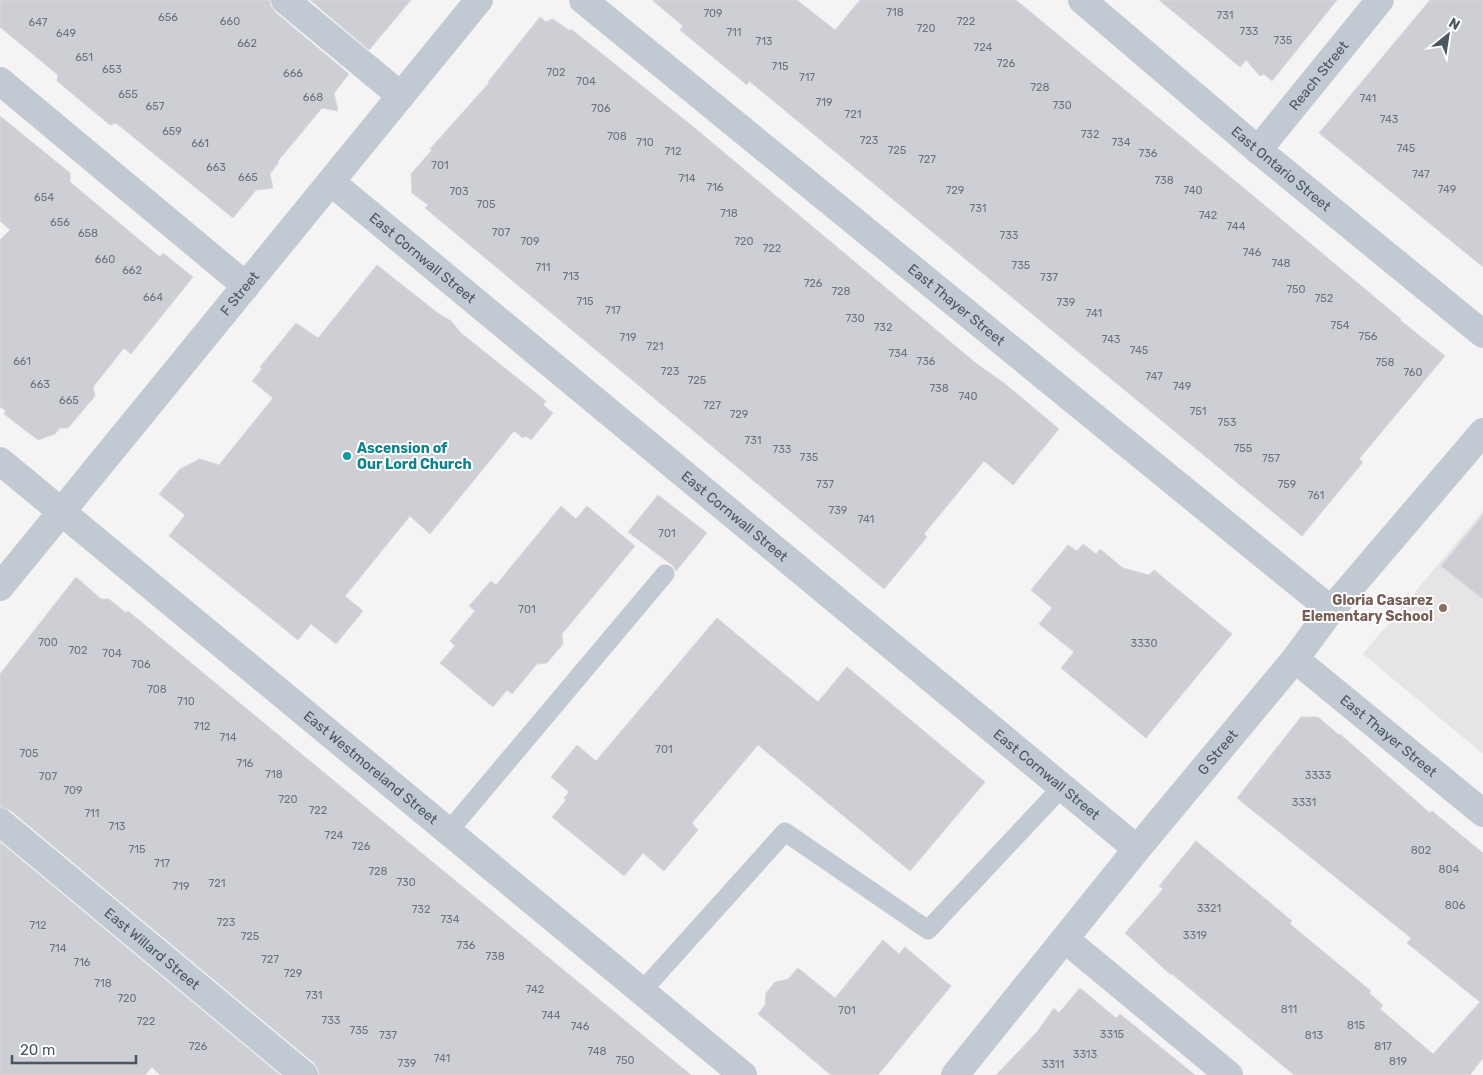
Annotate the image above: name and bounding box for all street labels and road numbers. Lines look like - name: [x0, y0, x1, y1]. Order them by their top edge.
- street label: Reach Street: [1285, 37, 1352, 114]
- street label: East Ontario Street: [1228, 123, 1335, 215]
- street label: East Cornwall Street: [366, 209, 480, 307]
- street label: East Thayer Street: [905, 260, 1009, 350]
- street label: F Street: [217, 267, 263, 319]
- street label: East Cornwall Street: [678, 467, 792, 565]
- street label: East Thayer Street: [1337, 691, 1441, 781]
- street label: East Westmoreland Street: [300, 707, 442, 828]
- street label: East Cornwall Street: [990, 725, 1104, 824]
- street label: G Street: [1194, 726, 1241, 778]
- street label: East Willard Street: [101, 904, 204, 993]

